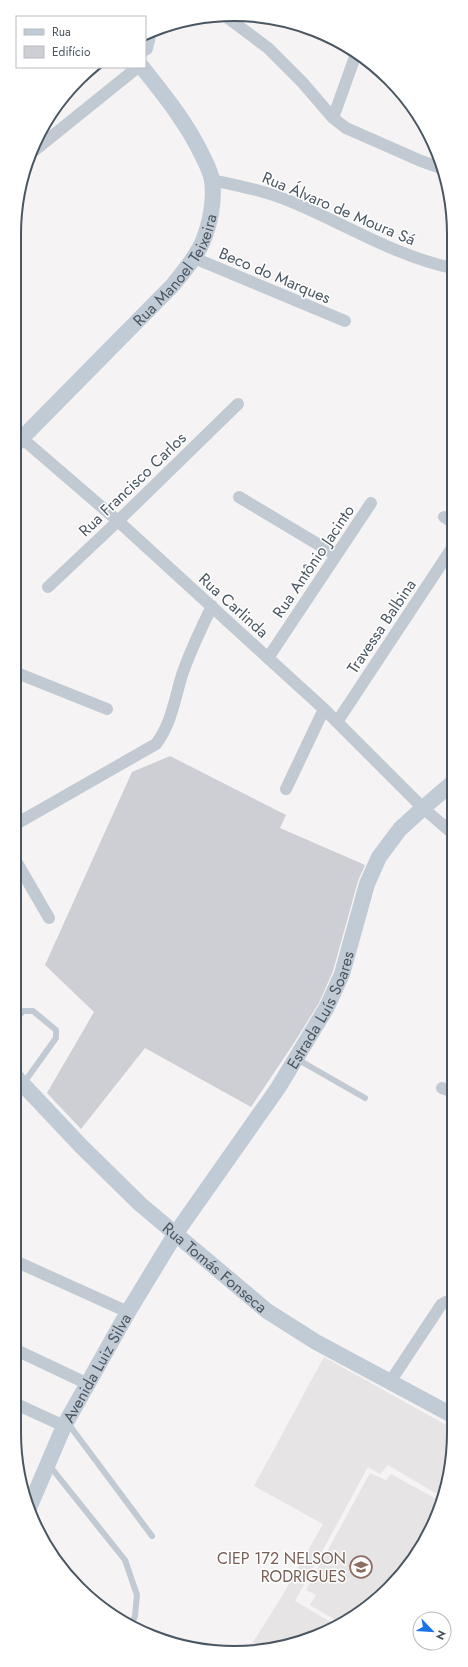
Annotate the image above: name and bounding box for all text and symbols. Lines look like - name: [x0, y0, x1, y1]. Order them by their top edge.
- legend: [16, 16, 146, 68]
- text: Rua: [52, 23, 71, 41]
- text: Edifício: [52, 43, 91, 61]
- street label: Rua Álvaro de Moura Sá: [259, 166, 419, 251]
- street label: Rua Manoel Teixeira: [128, 212, 223, 331]
- street label: Beco do Marques: [215, 242, 334, 309]
- street label: Rua Francisco Carlos: [73, 427, 191, 542]
- street label: Rua Antônio Jacinto: [267, 500, 360, 622]
- street label: Rua Carlinda: [194, 568, 274, 643]
- street label: Travessa Balbina: [341, 575, 422, 678]
- street label: Estrada Luís Soares: [281, 949, 360, 1073]
- street label: Rua Tomás Fonseca: [157, 1217, 272, 1318]
- street label: Avenida Luiz Silva: [57, 1309, 137, 1427]
- place label: CIEP 172 NELSON RODRIGUES: [217, 1547, 346, 1588]
- school or university icon: CIEP 172 NELSON RODRIGUES: [348, 1554, 374, 1580]
- north arrow: [412, 1611, 452, 1651]
- text: N: [432, 1628, 450, 1643]

